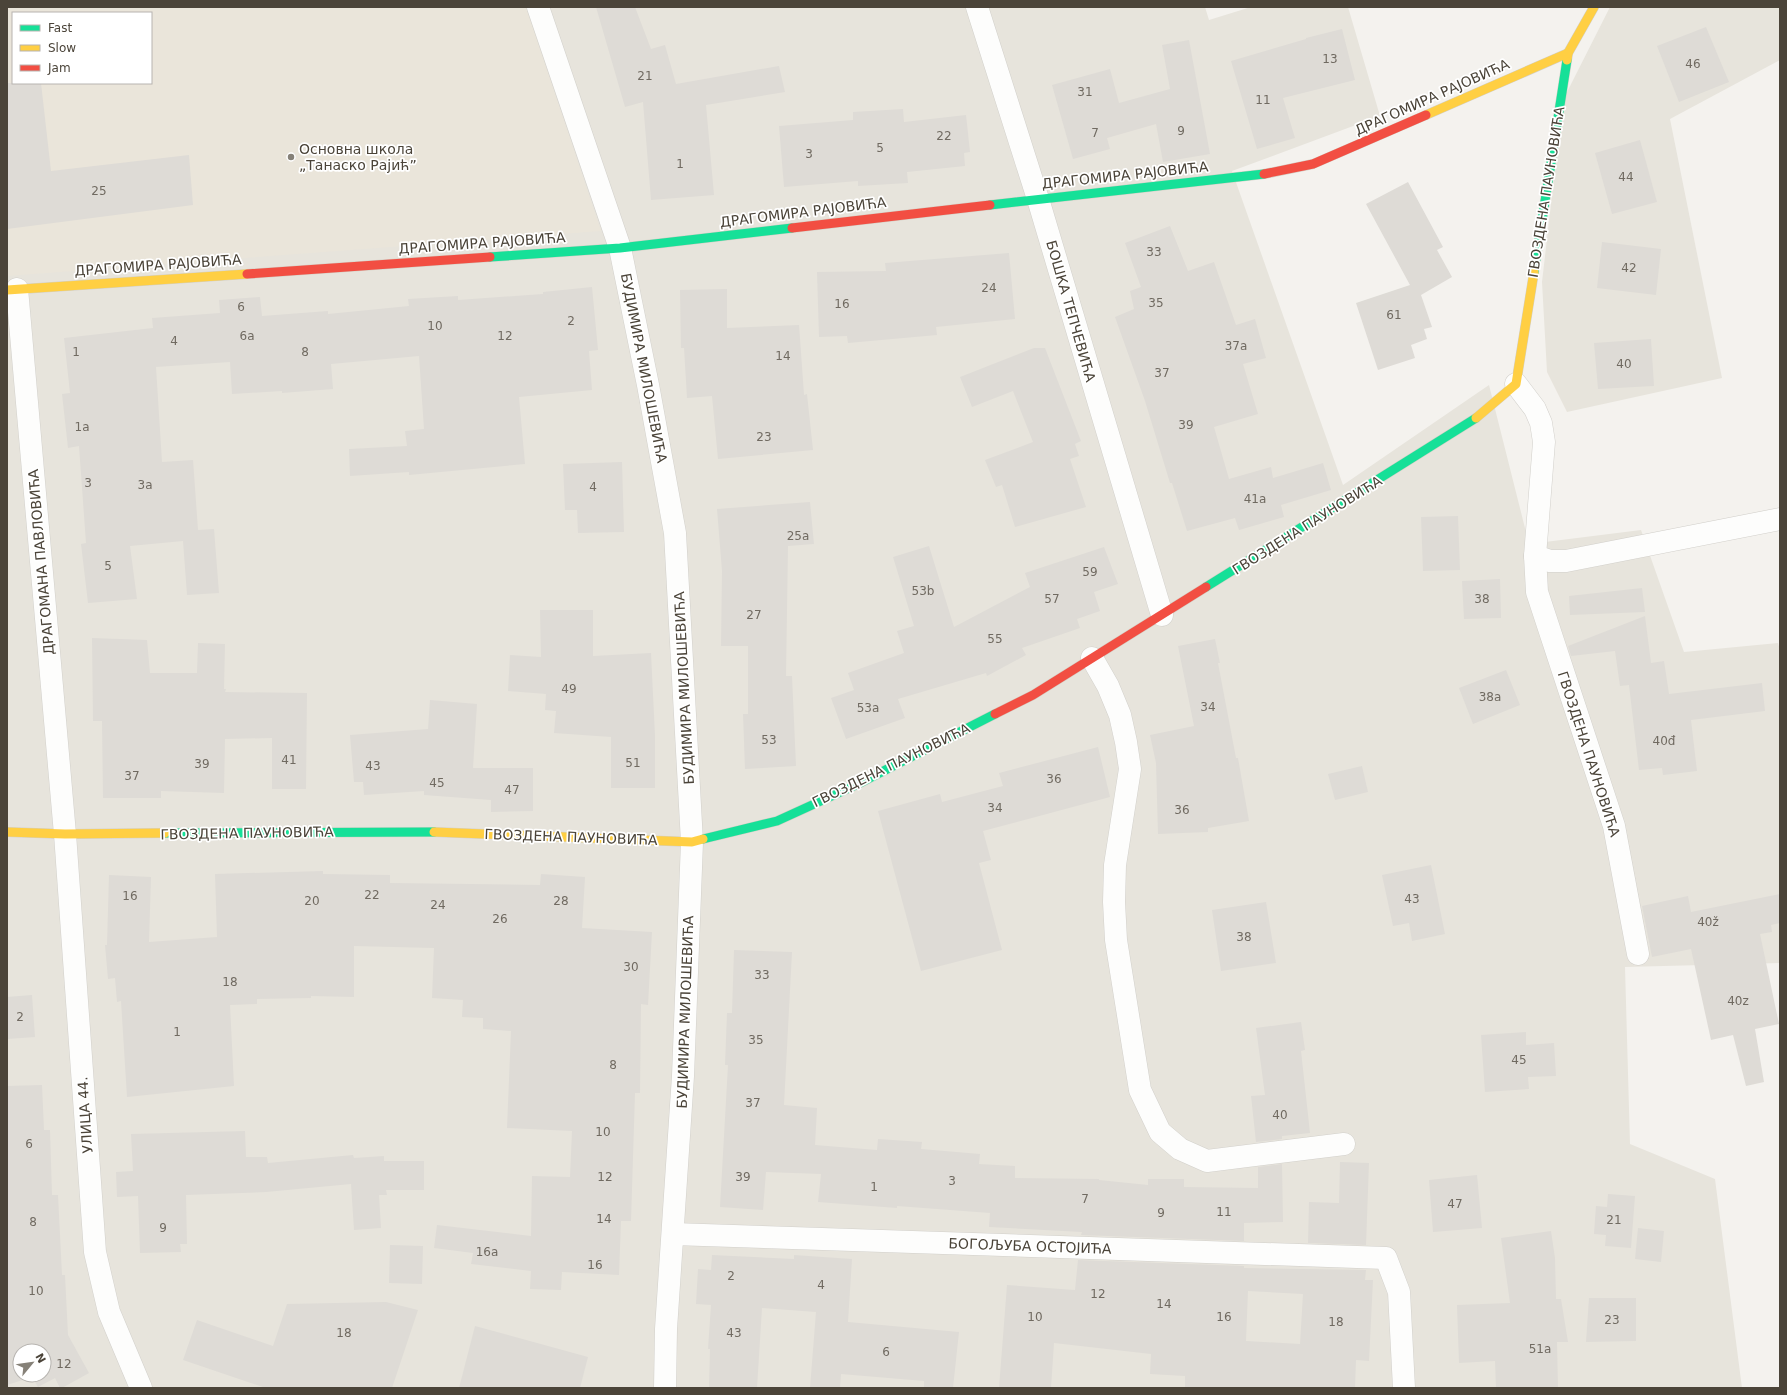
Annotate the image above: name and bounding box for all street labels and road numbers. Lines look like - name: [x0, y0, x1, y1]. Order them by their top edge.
- street label: ДРАГОМИРА РАЈОВИЋА: [1352, 55, 1512, 138]
- street label: ГВОЗДЕНА ПАУНОВИЋА: [1525, 105, 1568, 279]
- street label: ДРАГОМИРА РАЈОВИЋА: [1041, 158, 1209, 192]
- street label: ДРАГОМИРА РАЈОВИЋА: [719, 194, 887, 230]
- street label: ДРАГОМИРА РАЈОВИЋА: [398, 229, 566, 257]
- street label: БОШКА ТЕПЧЕВИЋА: [1043, 238, 1099, 384]
- street label: ДРАГОМИРА РАЈОВИЋА: [74, 251, 242, 279]
- street label: БУДИМИРА МИЛОШЕВИЋА: [618, 272, 670, 465]
- street label: ДРАГОМАНА ПАВЛОВИЋА: [25, 468, 57, 656]
- street label: ГВОЗДЕНА ПАУНОВИЋА: [1229, 472, 1385, 578]
- street label: БУДИМИРА МИЛОШЕВИЋА: [671, 591, 697, 785]
- street label: ГВОЗДЕНА ПАУНОВИЋА: [1555, 669, 1624, 839]
- street label: ГВОЗДЕНА ПАУНОВИЋА: [810, 720, 973, 810]
- street label: ГВОЗДЕНА ПАУНОВИЋА: [160, 823, 334, 843]
- street label: ГВОЗДЕНА ПАУНОВИЋА: [484, 826, 658, 848]
- street label: БУДИМИРА МИЛОШЕВИЋА: [674, 915, 696, 1109]
- street label: УЛИЦА 44.: [74, 1076, 96, 1154]
- street label: БОГОЉУБА ОСТОЈИЋА: [948, 1235, 1112, 1257]

